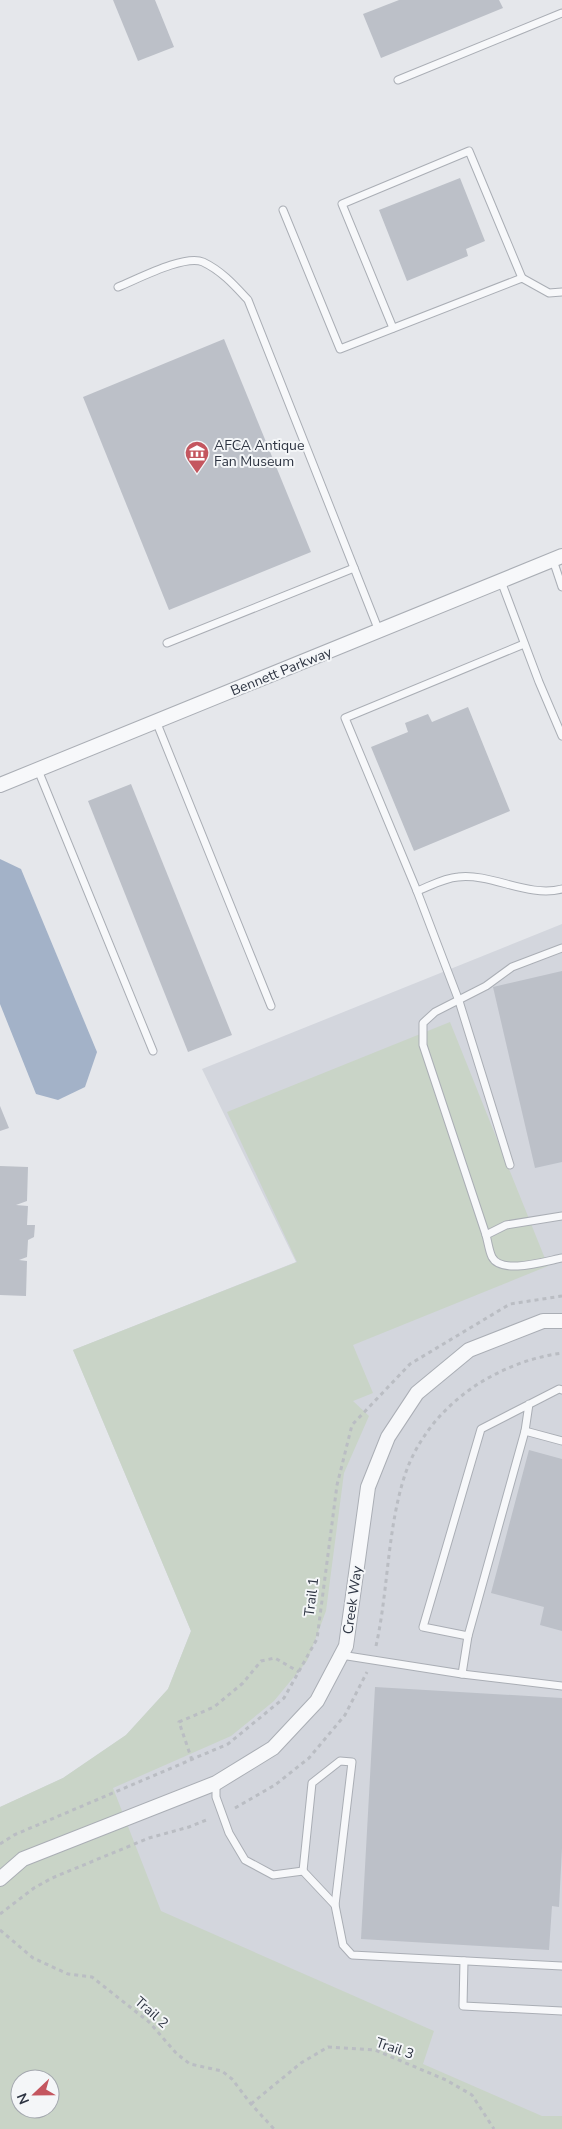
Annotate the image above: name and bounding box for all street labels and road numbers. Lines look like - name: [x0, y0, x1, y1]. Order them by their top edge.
- street label: Bennett Parkway: [228, 642, 335, 700]
- street label: Creek Way: [338, 1564, 367, 1636]
- street label: Trail 1: [300, 1576, 323, 1618]
- street label: Trail 2: [131, 1992, 173, 2033]
- street label: Trail 3: [373, 2033, 416, 2064]

